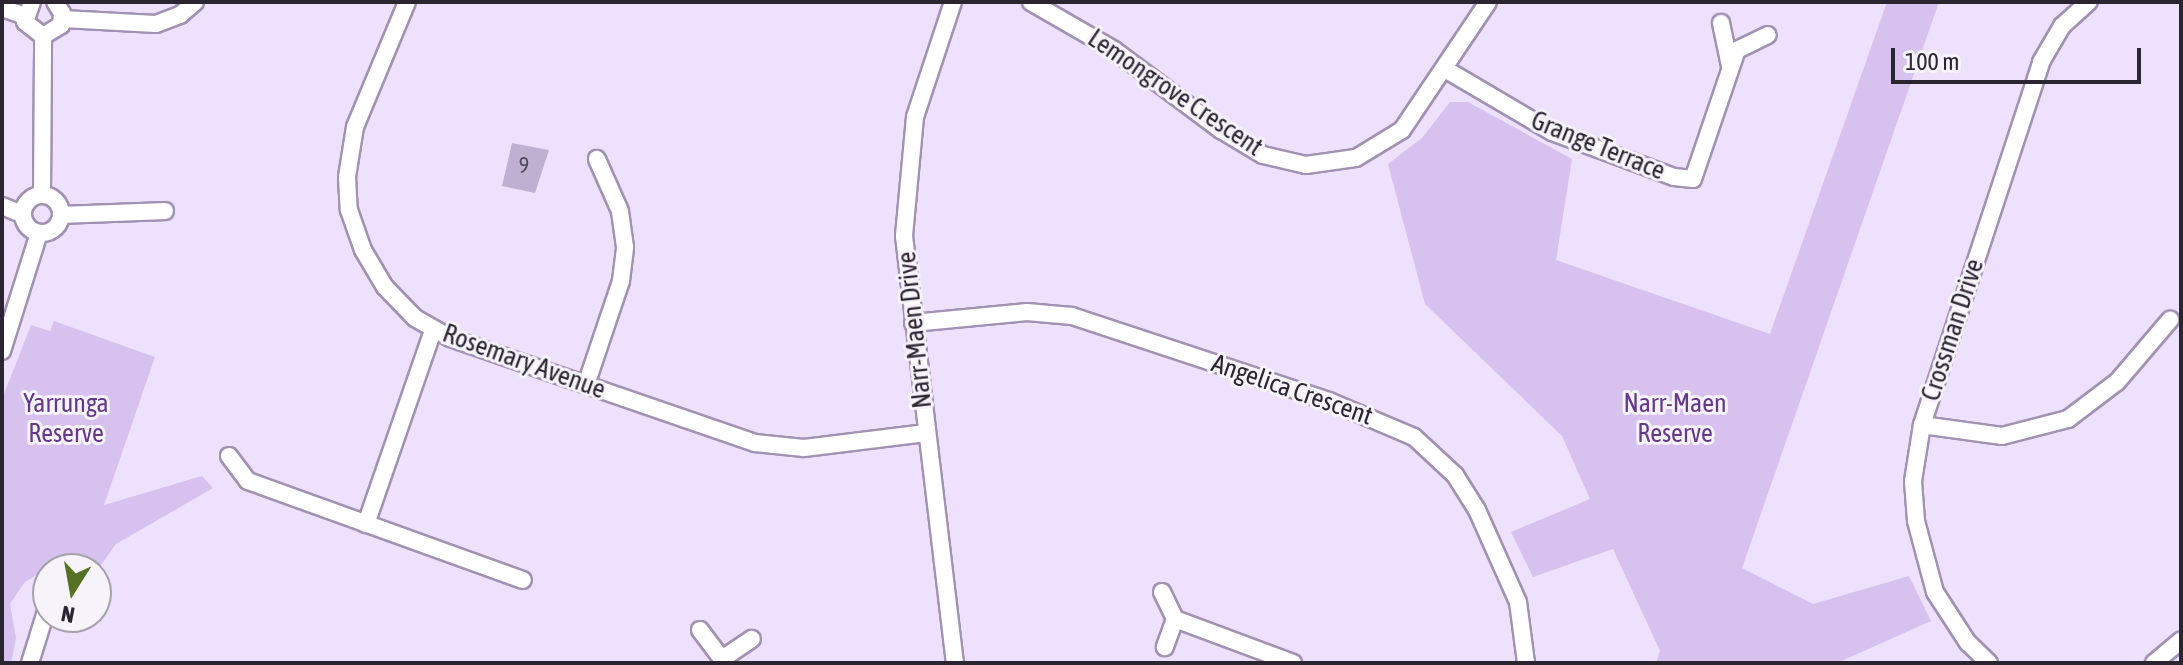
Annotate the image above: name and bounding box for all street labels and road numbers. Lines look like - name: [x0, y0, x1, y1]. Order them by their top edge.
- street label: Lemongrove Crescent: [1082, 23, 1268, 163]
- street label: Grange Terrace: [1526, 105, 1670, 187]
- street label: Narr-Maen Drive: [891, 250, 939, 410]
- street label: Crossman Drive: [1915, 255, 1991, 405]
- street label: Rosemary Avenue: [438, 318, 610, 406]
- street label: Angelica Crescent: [1208, 348, 1376, 432]

